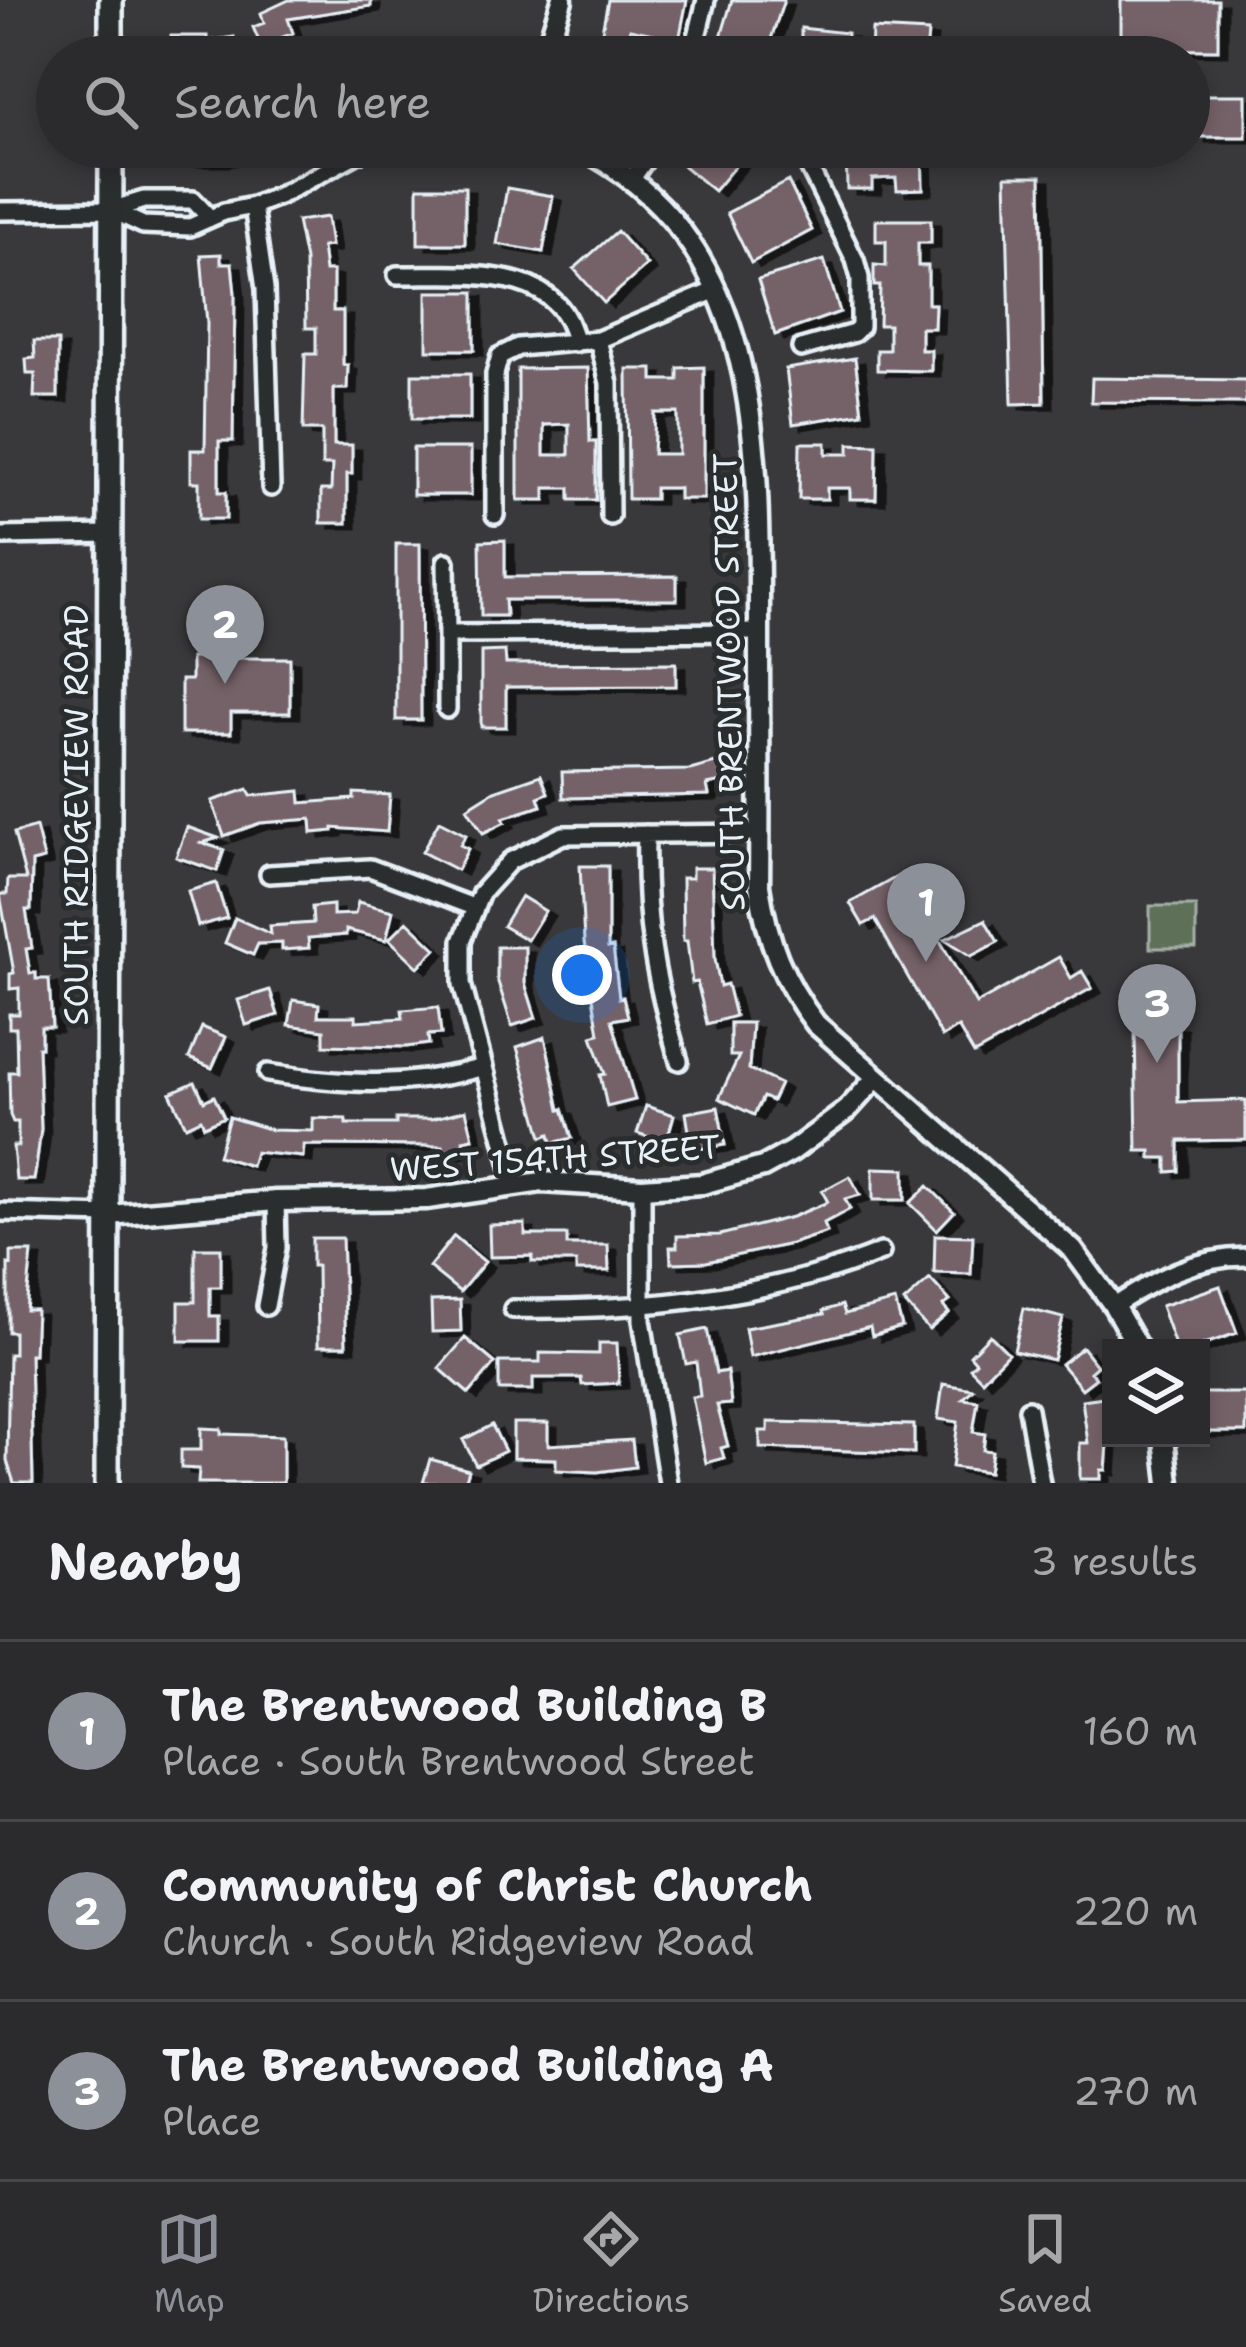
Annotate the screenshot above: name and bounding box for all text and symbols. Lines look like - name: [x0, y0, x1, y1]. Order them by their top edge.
- search box: [36, 36, 1210, 168]
- icon: search: [78, 69, 144, 135]
- text: Search here: [174, 72, 431, 132]
- street label: SOUTH BRENTWOOD STREET: [703, 453, 755, 911]
- pin: 2: [186, 585, 264, 684]
- street label: SOUTH RIDGEVIEW ROAD: [54, 605, 99, 1025]
- pin: 1: [887, 863, 965, 962]
- your location: [552, 945, 612, 1005]
- pin: 3: [1118, 964, 1196, 1063]
- street label: WEST 154TH STREET: [388, 1124, 722, 1192]
- map controls: [1102, 1339, 1210, 1447]
- button: layers: [1102, 1339, 1210, 1447]
- text: Nearby: [48, 1527, 243, 1595]
- text: 3 results: [1031, 1535, 1198, 1587]
- text: The Brentwood Building B: [162, 1675, 767, 1735]
- text: 1: [78, 1705, 96, 1757]
- text: 160 m: [1083, 1705, 1198, 1757]
- text: Place · South Brentwood Street: [162, 1735, 755, 1787]
- text: Community of Christ Church: [162, 1855, 813, 1915]
- text: 2: [73, 1885, 101, 1937]
- text: 220 m: [1072, 1885, 1198, 1937]
- text: Church · South Ridgeview Road: [162, 1915, 754, 1967]
- text: The Brentwood Building A: [162, 2035, 774, 2095]
- text: 3: [73, 2065, 101, 2117]
- text: 270 m: [1073, 2065, 1198, 2117]
- text: Place: [162, 2095, 261, 2147]
- tab: Map: [154, 2206, 225, 2323]
- tab: Directions: [533, 2206, 690, 2323]
- tab: Saved: [998, 2206, 1092, 2323]

